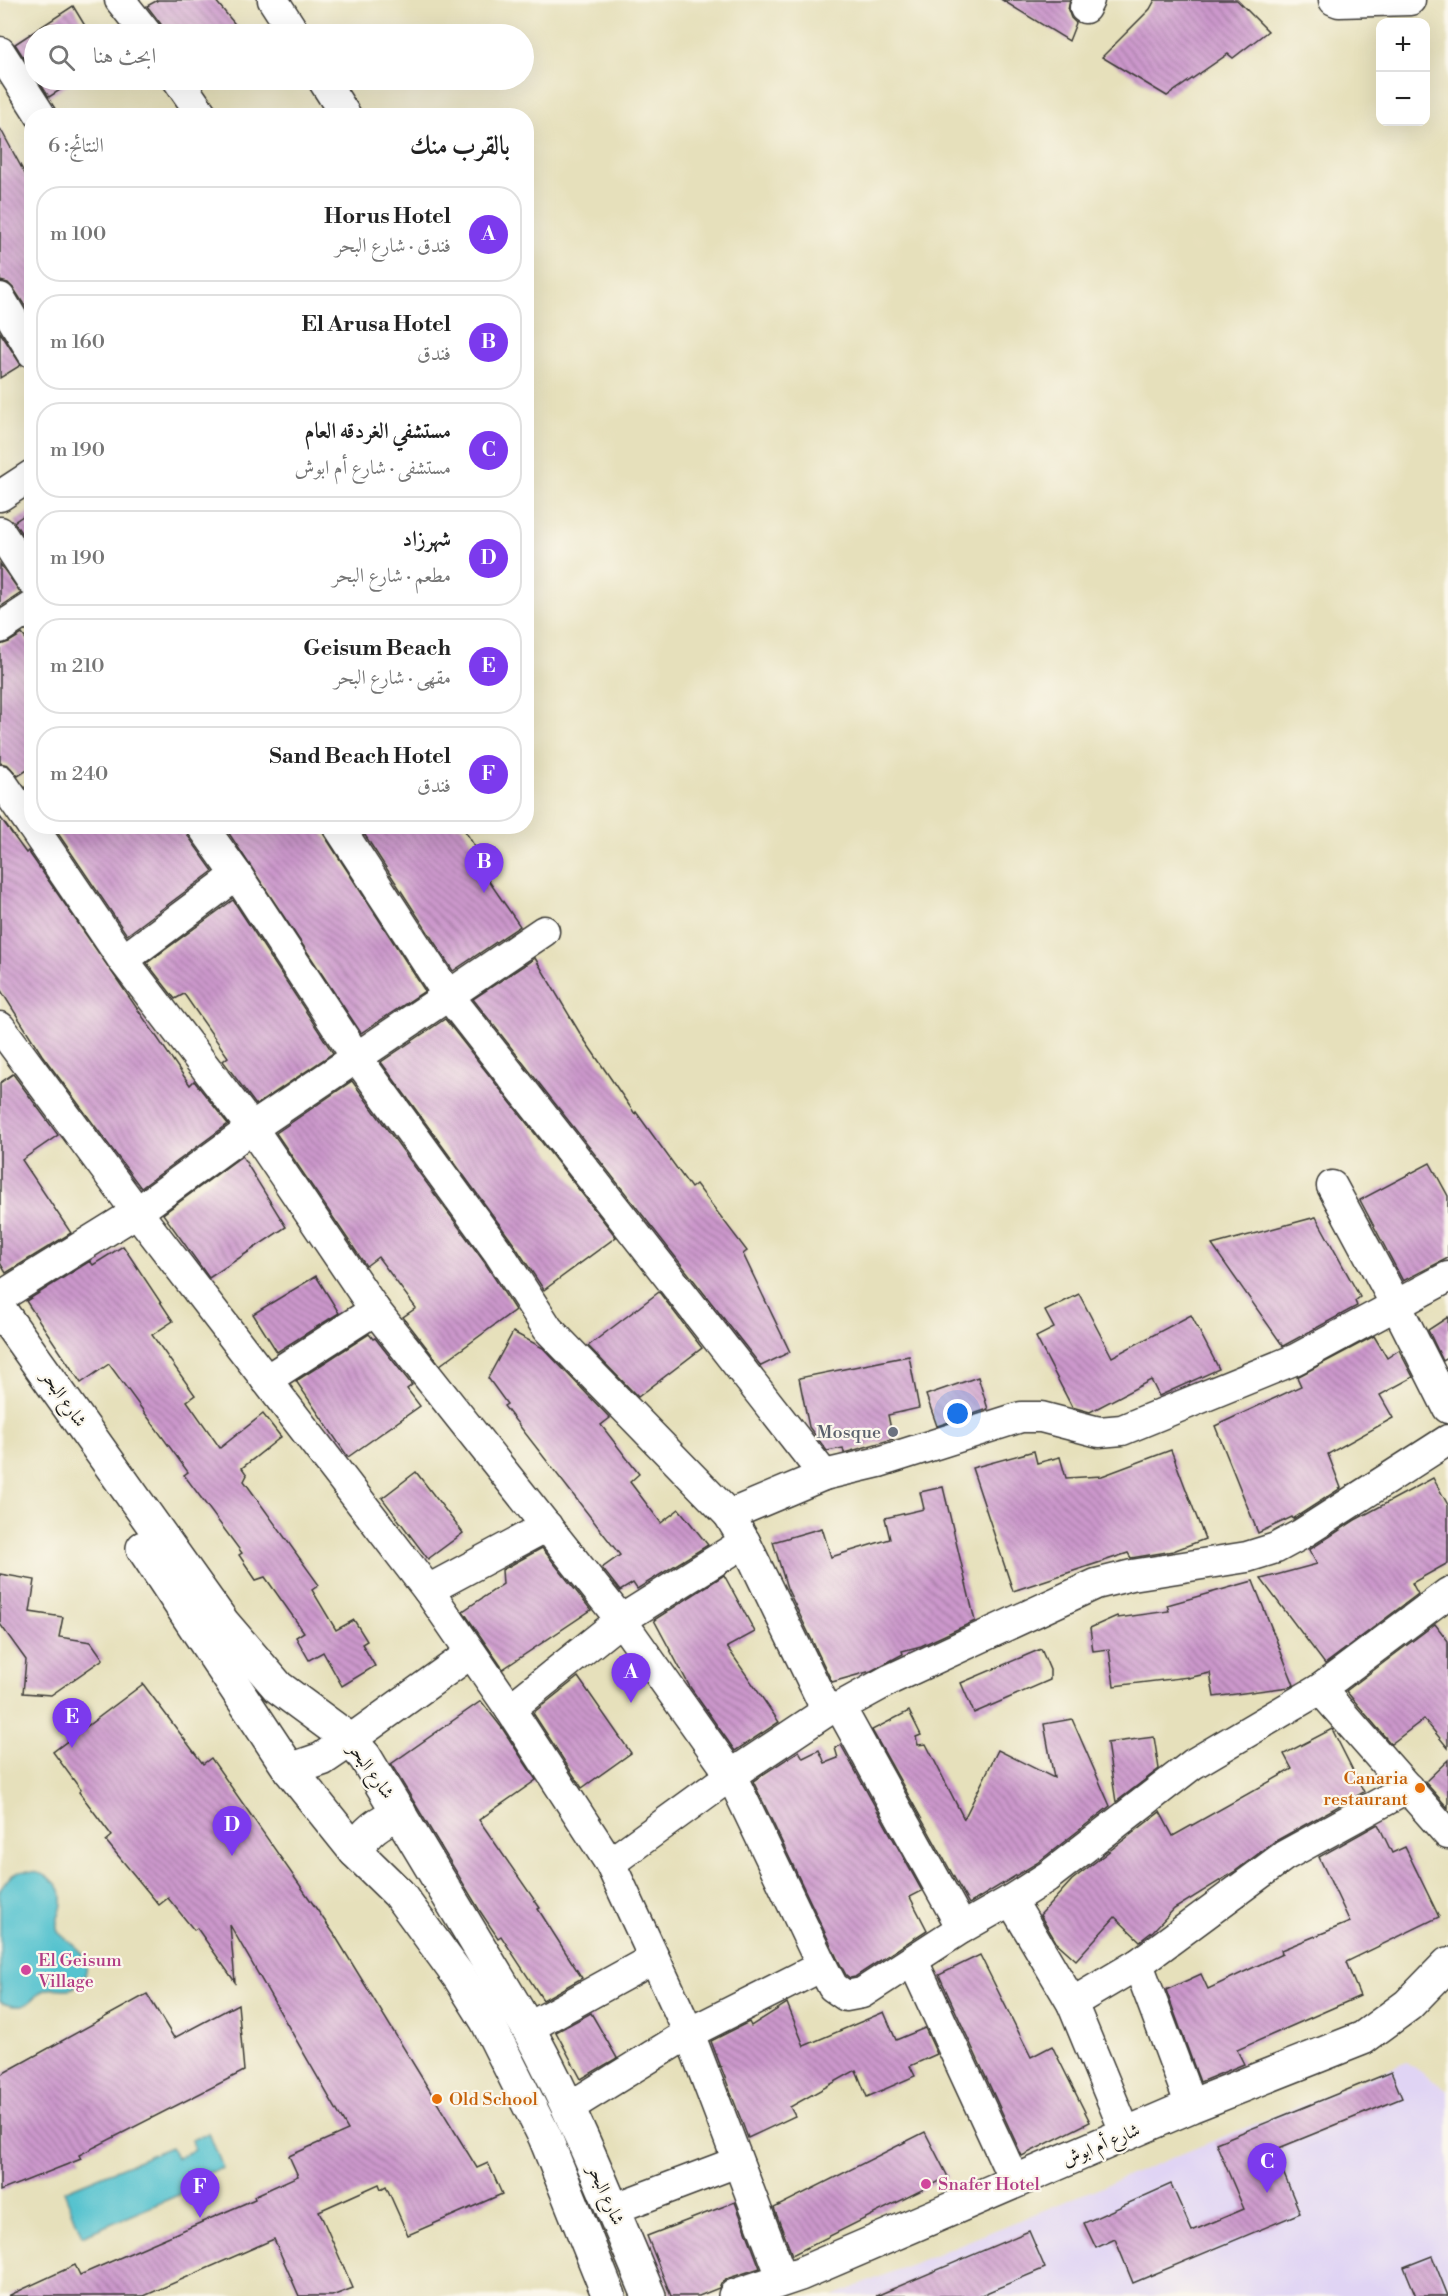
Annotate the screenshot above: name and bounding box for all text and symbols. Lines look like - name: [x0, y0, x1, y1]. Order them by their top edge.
- map controls: [1376, 18, 1430, 126]
- button: +: [1376, 18, 1430, 72]
- search box: [24, 24, 534, 90]
- icon: search: [45, 41, 78, 74]
- text: ابحث هنا: [93, 43, 156, 70]
- button: −: [1376, 72, 1430, 126]
- text: بالقرب منك: [410, 130, 510, 162]
- text: النتائج: 6: [48, 134, 104, 159]
- text: Horus Hotel: [324, 203, 451, 230]
- text: 100 m: [50, 222, 106, 247]
- text: A: [481, 222, 496, 247]
- text: فندق · شارع البحر: [335, 234, 451, 259]
- text: El Arusa Hotel: [301, 311, 451, 338]
- text: 160 m: [50, 330, 105, 355]
- text: B: [481, 330, 496, 355]
- text: فندق: [417, 342, 451, 367]
- text: مستشفي الغردقه العام: [305, 418, 451, 445]
- text: 190 m: [50, 438, 105, 463]
- text: C: [481, 438, 496, 463]
- text: مستشفى · شارع أم ابوش: [294, 456, 451, 481]
- text: شهرزاد: [402, 526, 451, 553]
- text: 190 m: [50, 546, 105, 571]
- text: D: [481, 546, 496, 571]
- text: مطعم · شارع البحر: [332, 564, 451, 589]
- text: Geisum Beach: [303, 635, 451, 662]
- text: 210 m: [50, 654, 105, 679]
- text: E: [482, 654, 495, 679]
- text: مقهى · شارع البحر: [334, 666, 451, 691]
- text: Sand Beach Hotel: [269, 743, 451, 770]
- text: 240 m: [50, 762, 108, 787]
- text: F: [481, 762, 496, 787]
- text: فندق: [417, 774, 451, 799]
- pin: B: [464, 844, 504, 893]
- street label: شارع البحر: [33, 1365, 92, 1433]
- your location: [943, 1399, 972, 1428]
- place label: Mosque: [817, 1421, 881, 1444]
- marker: Mosque: [886, 1425, 900, 1439]
- pin: A: [612, 1654, 650, 1703]
- pin: E: [52, 1698, 92, 1748]
- street label: شارع البحر: [339, 1737, 399, 1805]
- place label: Canaria restaurant: [1323, 1767, 1409, 1811]
- marker: Canaria restaurant: [1413, 1781, 1427, 1795]
- pin: D: [212, 1806, 252, 1856]
- place label: El Geisum Village: [37, 1949, 122, 1993]
- marker: El Geisum Village: [19, 1963, 33, 1977]
- place label: Old School: [449, 2088, 539, 2111]
- marker: Old School: [430, 2092, 444, 2106]
- street label: شارع أم ابوش: [1058, 2116, 1145, 2175]
- pin: C: [1248, 2144, 1286, 2193]
- street label: شارع البحر: [579, 2159, 629, 2230]
- pin: F: [180, 2168, 220, 2218]
- place label: Snafer Hotel: [938, 2173, 1041, 2196]
- marker: Snafer Hotel: [919, 2177, 933, 2191]

